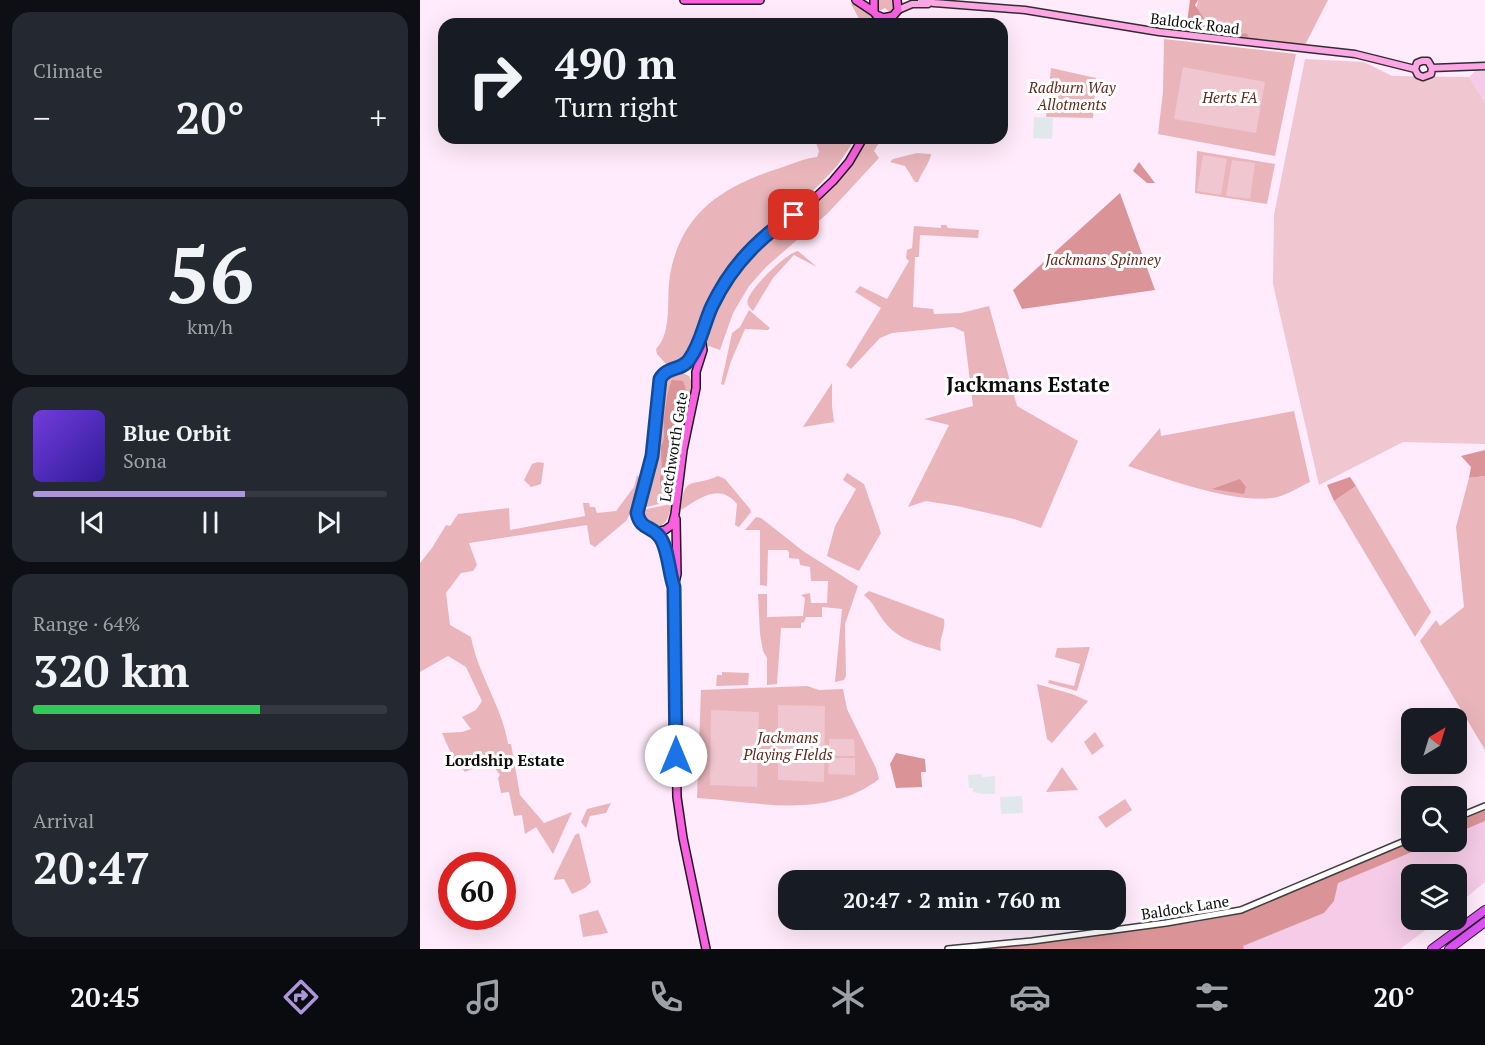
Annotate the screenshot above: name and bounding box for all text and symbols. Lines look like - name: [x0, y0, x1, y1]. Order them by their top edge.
- street label: Baldock Road: [1149, 8, 1241, 38]
- text: 490 m: [555, 35, 676, 91]
- icon: right: [456, 42, 534, 120]
- text: Climate: [33, 57, 103, 84]
- park label: Radburn Way Allotments: [1027, 77, 1117, 114]
- text: 20°: [175, 87, 245, 147]
- park label: Herts FA: [1201, 87, 1258, 107]
- text: Turn right: [555, 89, 678, 125]
- text: −: [33, 96, 51, 139]
- text: +: [369, 96, 387, 139]
- pin: [768, 189, 819, 240]
- icon: arrive: [777, 198, 810, 231]
- text: 56: [166, 222, 254, 325]
- park label: Jackmans Spinney: [1044, 249, 1162, 269]
- text: km/h: [187, 313, 233, 340]
- district label: Jackmans Estate: [946, 370, 1110, 398]
- street label: Letchworth Gate: [654, 391, 692, 503]
- text: Blue Orbit: [123, 418, 231, 447]
- text: Sona: [123, 447, 167, 474]
- icon: previous: [76, 506, 109, 539]
- icon: pause: [194, 506, 227, 539]
- icon: next: [312, 506, 345, 539]
- text: Range · 64%: [33, 610, 140, 637]
- text: 320 km: [33, 640, 189, 700]
- north arrow: [1401, 708, 1467, 774]
- map controls: [1401, 708, 1467, 930]
- position arrow: [644, 724, 708, 788]
- park label: Jackmans Playing FIelds: [742, 727, 833, 764]
- district label: Lordship Estate: [445, 749, 565, 771]
- button: search: [1401, 786, 1467, 852]
- text: Arrival: [33, 807, 94, 834]
- text: 20:47: [33, 837, 150, 897]
- speed limit sign: 60: [438, 852, 516, 930]
- button: layers: [1401, 864, 1467, 930]
- text: 20:47 · 2 min · 760 m: [843, 885, 1061, 914]
- street label: Baldock Lane: [1140, 890, 1230, 924]
- icon: directions: [280, 976, 322, 1018]
- icon: music: [463, 976, 505, 1018]
- icon: phone: [645, 976, 687, 1018]
- icon: climate: [827, 976, 869, 1018]
- icon: car: [1009, 976, 1051, 1018]
- icon: filters: [1191, 976, 1233, 1018]
- text: 20:45: [70, 979, 140, 1015]
- text: 20°: [1373, 979, 1415, 1015]

